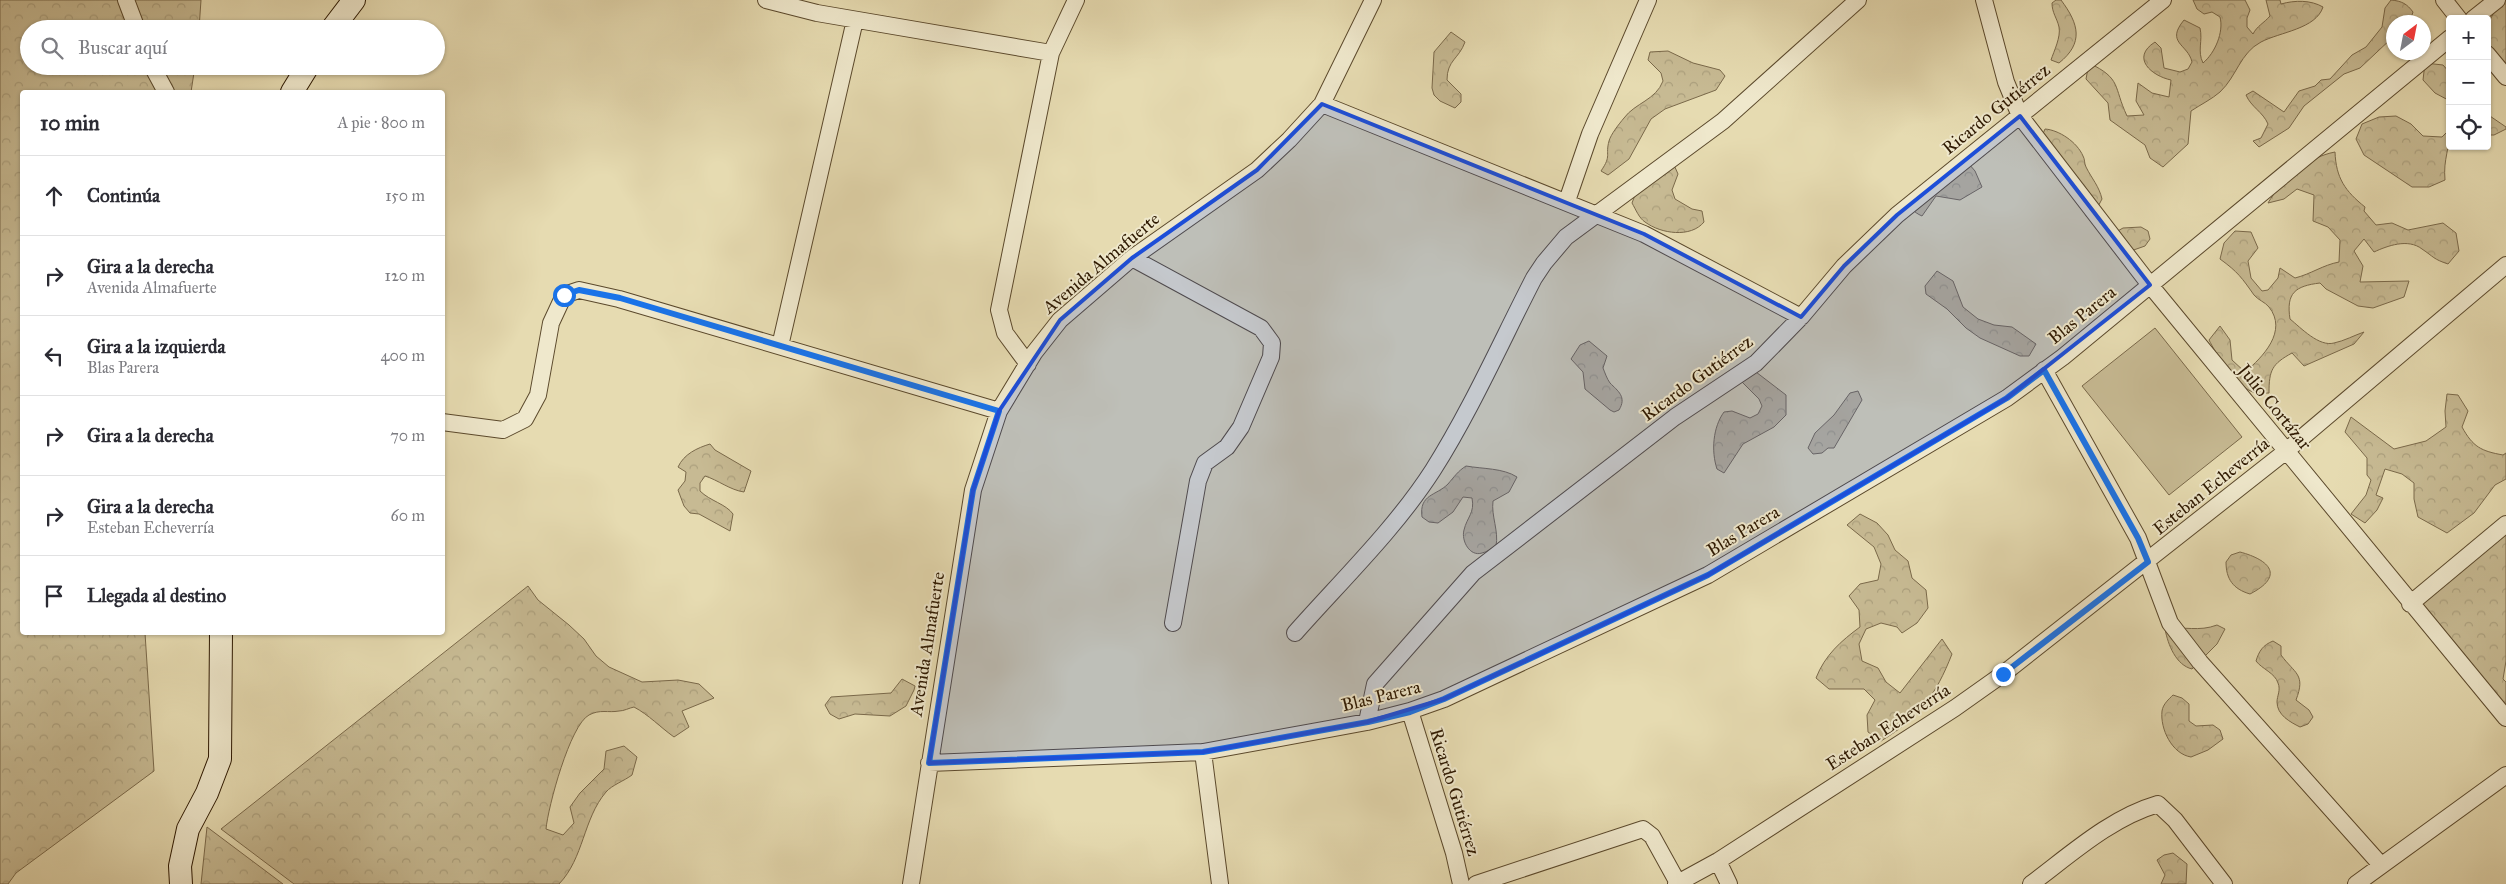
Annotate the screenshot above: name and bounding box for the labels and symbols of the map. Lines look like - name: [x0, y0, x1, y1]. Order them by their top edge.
- north arrow: [2386, 15, 2431, 60]
- street label: Ricardo Gutiérrez: [1938, 59, 2054, 159]
- street label: Avenida Almafuerte: [1037, 208, 1164, 319]
- street label: Blas Parera: [2044, 281, 2121, 349]
- route start: [553, 284, 576, 307]
- street label: Ricardo Gutiérrez: [1637, 330, 1757, 426]
- street label: Julio Cortázar: [2232, 358, 2316, 455]
- street label: Esteban Echeverría: [2148, 432, 2274, 540]
- street label: Blas Parera: [1703, 501, 1784, 561]
- street label: Avenida Almafuerte: [905, 570, 949, 719]
- route end: [1992, 663, 2015, 686]
- street label: Blas Parera: [1339, 675, 1423, 716]
- street label: Esteban Echeverría: [1822, 679, 1954, 775]
- street label: Ricardo Gutiérrez: [1425, 726, 1485, 858]

